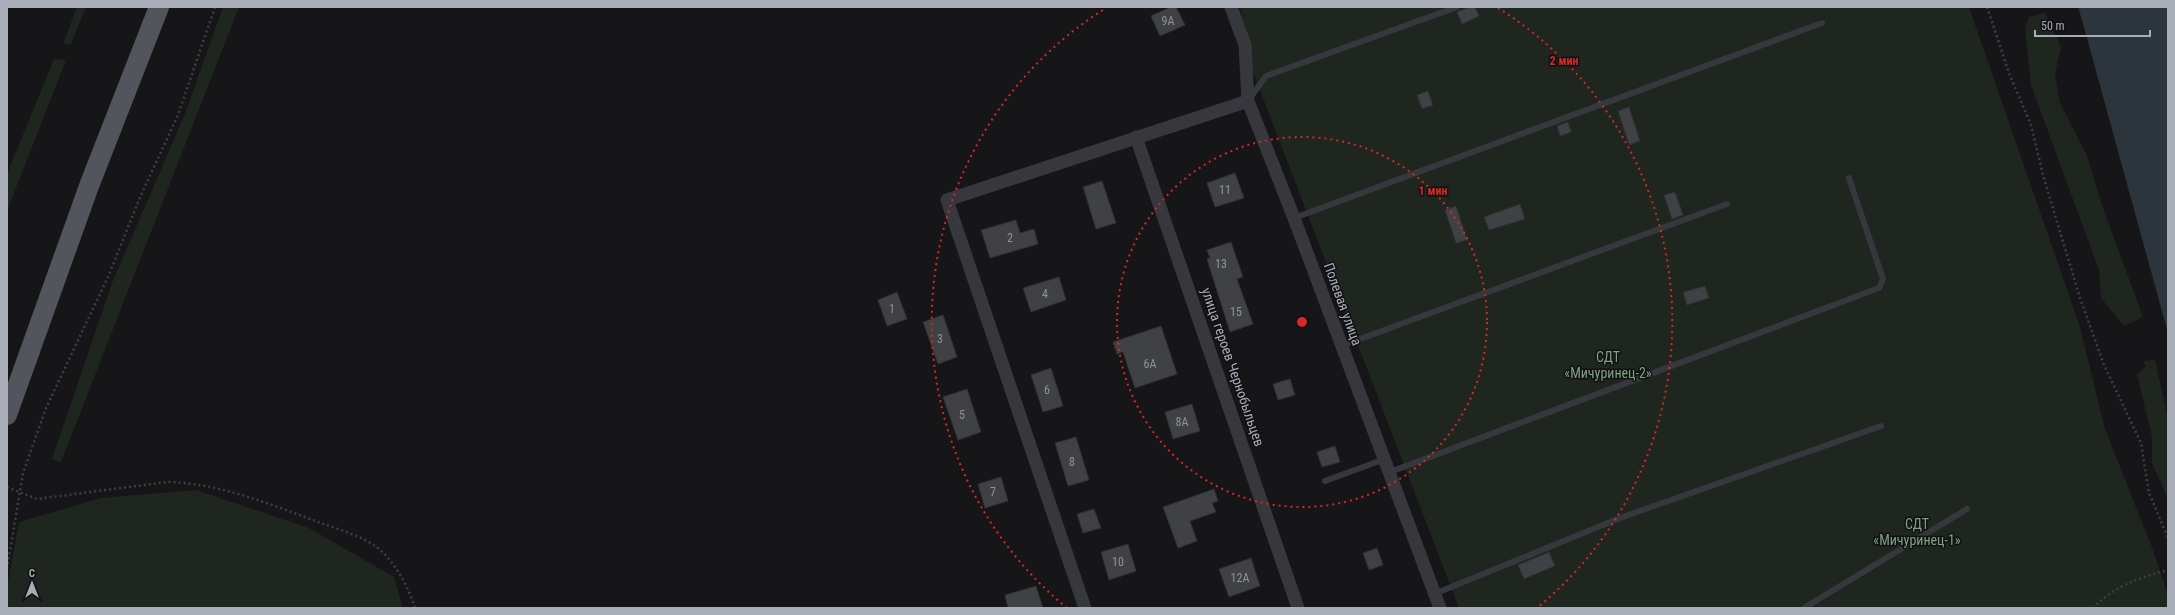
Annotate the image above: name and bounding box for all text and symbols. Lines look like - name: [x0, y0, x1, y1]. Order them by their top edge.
- scale bar: [2035, 12, 2150, 38]
- house number: 9А: [1162, 14, 1175, 28]
- text: 50 m: [2041, 19, 2065, 33]
- text: 2 мин: [1550, 54, 1578, 68]
- house number: 11: [1219, 183, 1231, 197]
- text: 1 мин: [1419, 184, 1447, 198]
- house number: 2: [1007, 231, 1013, 245]
- house number: 13: [1215, 257, 1227, 271]
- street label: Полевая улица: [1321, 260, 1365, 348]
- street label: улица героев Чернобыльцев: [1198, 286, 1268, 448]
- house number: 4: [1042, 287, 1048, 301]
- house number: 1: [889, 302, 895, 316]
- house number: 15: [1230, 305, 1242, 319]
- centre of rings: [1295, 315, 1309, 329]
- house number: 3: [937, 332, 943, 346]
- park label: СДТ «Мичуринец-2»: [1564, 349, 1652, 381]
- house number: 6А: [1144, 357, 1157, 371]
- house number: 6: [1044, 383, 1050, 397]
- house number: 5: [959, 408, 965, 422]
- house number: 8А: [1176, 415, 1189, 429]
- house number: 8: [1069, 455, 1075, 469]
- house number: 7: [990, 485, 996, 499]
- park label: СДТ «Мичуринец-1»: [1873, 516, 1961, 548]
- house number: 10: [1112, 555, 1124, 569]
- north arrow: [12, 563, 52, 603]
- text: С: [29, 567, 35, 580]
- house number: 12А: [1231, 571, 1249, 585]

